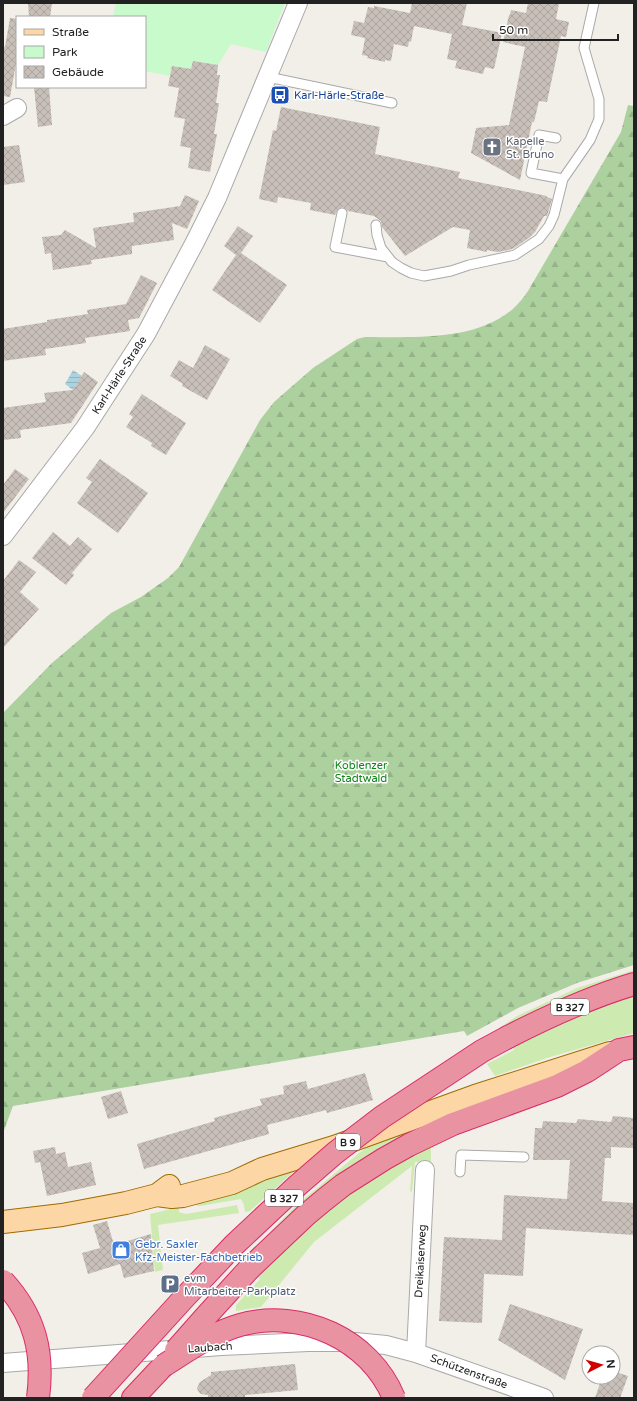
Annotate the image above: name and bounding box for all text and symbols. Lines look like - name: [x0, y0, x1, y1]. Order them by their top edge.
- legend: [16, 16, 146, 88]
- scale bar: [493, 16, 618, 42]
- text: 50 m: [499, 23, 528, 37]
- text: Straße: [52, 25, 89, 39]
- text: Park: [52, 45, 78, 59]
- text: Gebäude: [52, 65, 104, 79]
- bus stop icon: Karl-Härle-Straße: [269, 84, 291, 106]
- place label: Karl-Härle-Straße: [294, 89, 384, 102]
- place label: Kapelle St. Bruno: [506, 135, 555, 161]
- church icon: Kapelle St. Bruno: [481, 136, 503, 158]
- street label: Karl-Härle-Straße: [89, 334, 149, 417]
- park label: Koblenzer Stadtwald: [335, 759, 388, 785]
- road number: B 327: [551, 999, 589, 1015]
- road number: B 9: [336, 1134, 360, 1150]
- road number: B 327: [265, 1190, 303, 1206]
- street label: Dreikaiserweg: [412, 1224, 429, 1298]
- place label: Gebr. Saxler Kfz-Meister-Fachbetrieb: [135, 1238, 262, 1264]
- shop icon: Gebr. Saxler Kfz-Meister-Fachbetrieb: [110, 1239, 132, 1261]
- place label: evm Mitarbeiter-Parkplatz: [184, 1272, 296, 1298]
- parking icon: evm Mitarbeiter-Parkplatz: [159, 1273, 181, 1295]
- street label: Laubach: [187, 1339, 233, 1356]
- north arrow: [581, 1345, 621, 1385]
- street label: Schützenstraße: [428, 1351, 509, 1391]
- text: N: [604, 1359, 617, 1369]

